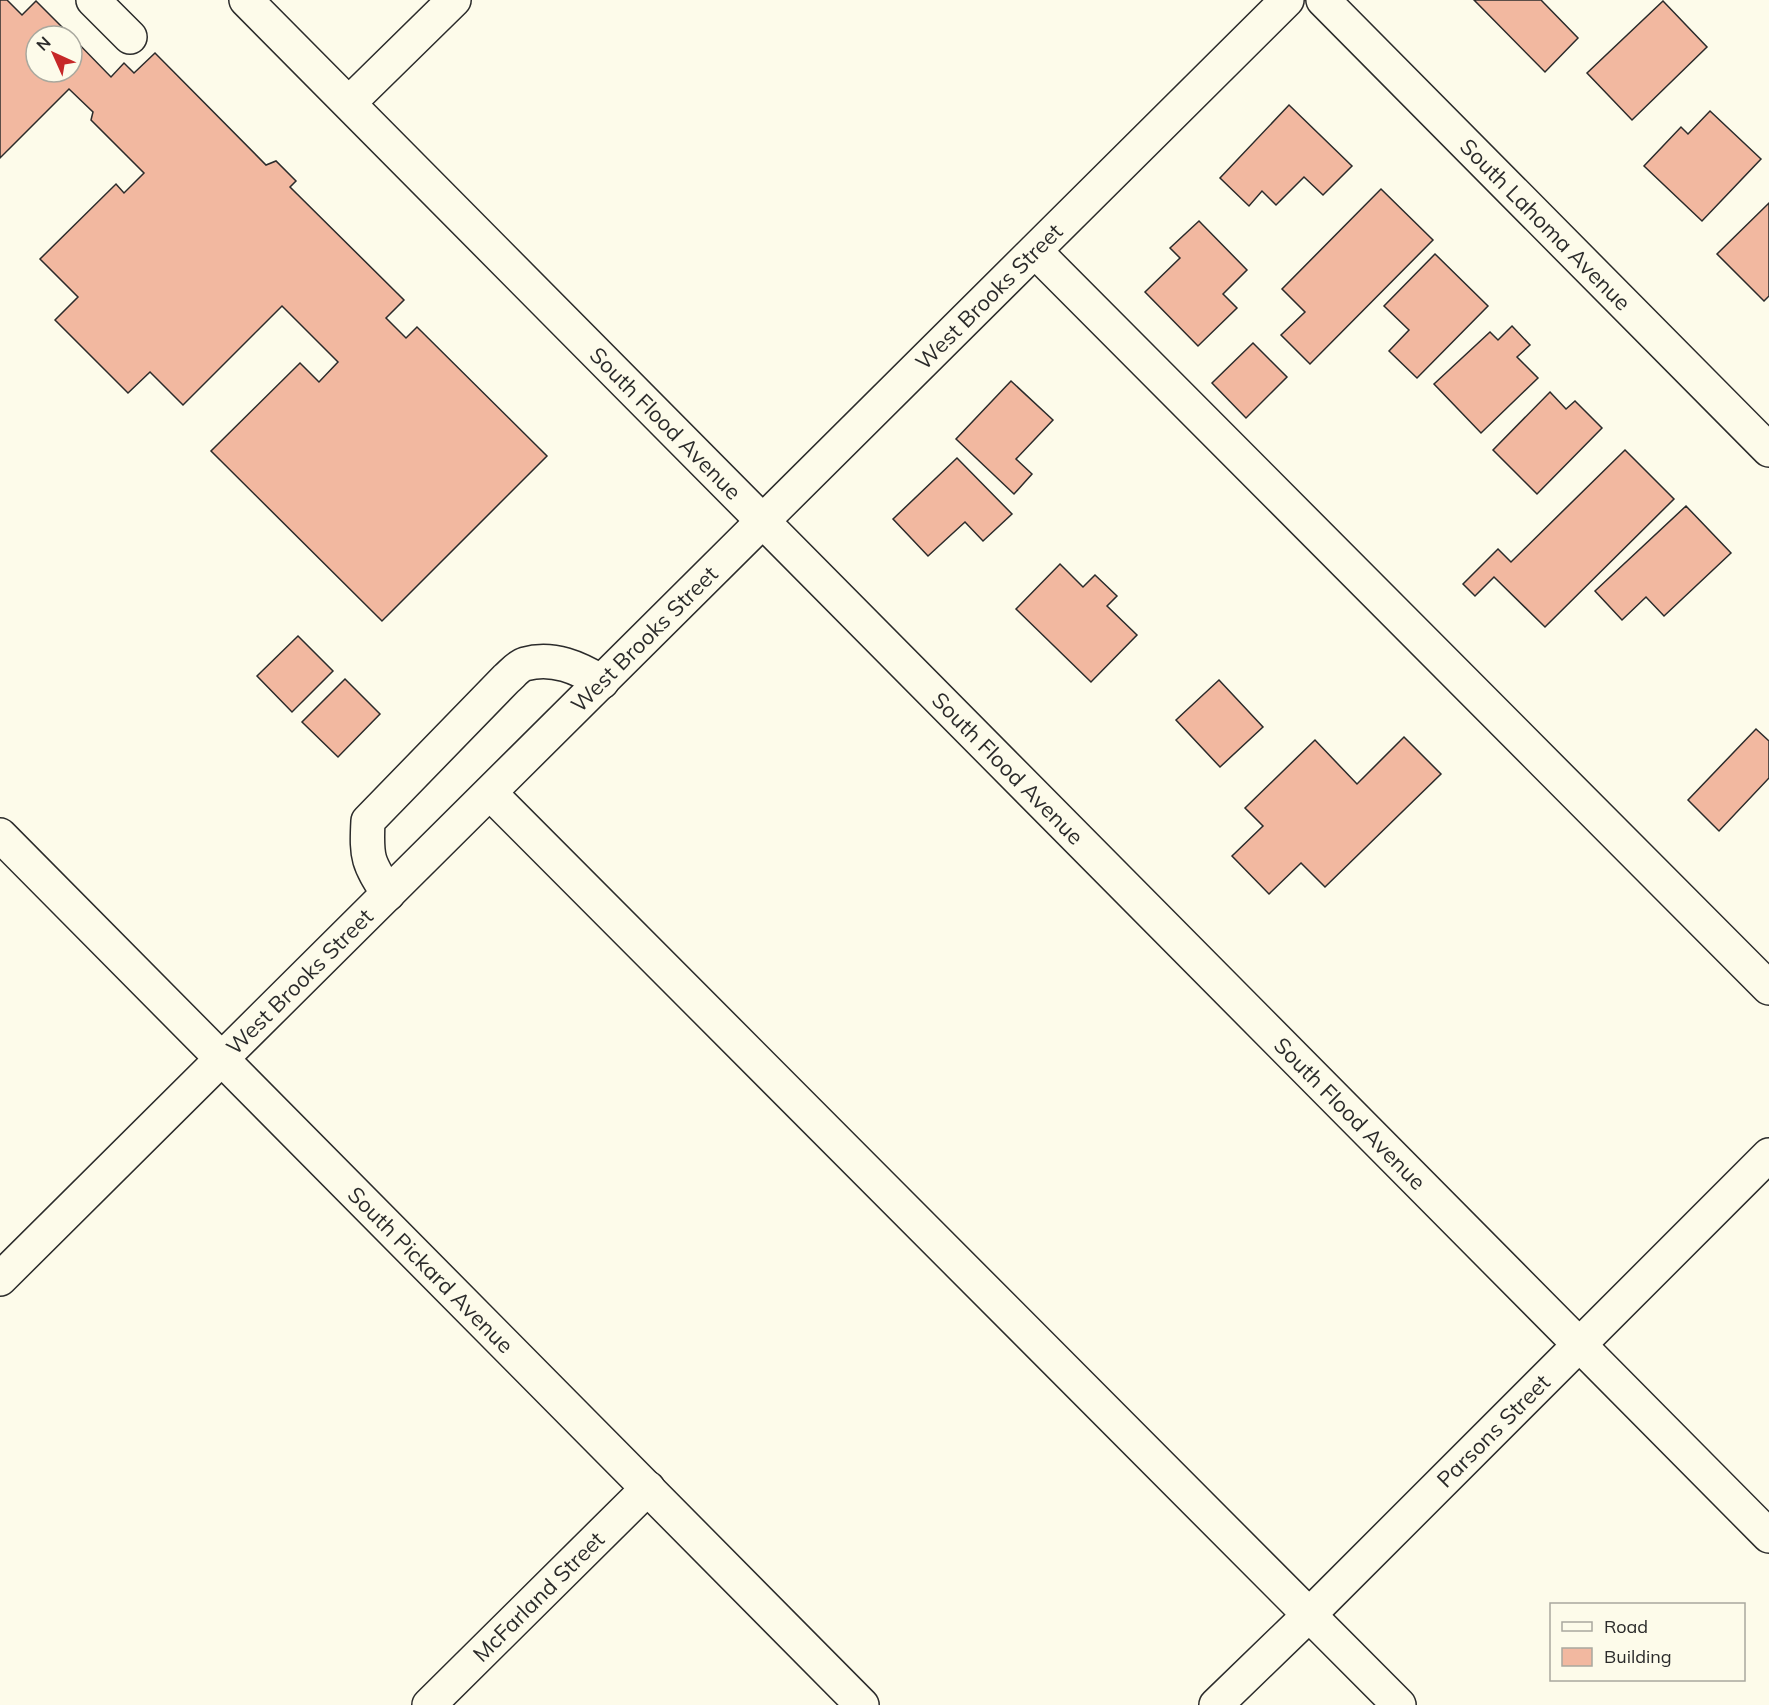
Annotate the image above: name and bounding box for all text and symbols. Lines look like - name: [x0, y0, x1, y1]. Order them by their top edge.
- north arrow: [24, 24, 84, 84]
- text: N: [32, 32, 55, 55]
- street label: South Lahoma Avenue: [1454, 133, 1637, 316]
- street label: West Brooks Street: [909, 217, 1068, 375]
- street label: South Flood Avenue: [584, 341, 747, 505]
- street label: West Brooks Street: [565, 560, 724, 718]
- street label: South Flood Avenue: [926, 686, 1089, 851]
- street label: West Brooks Street: [220, 902, 379, 1061]
- street label: South Flood Avenue: [1268, 1031, 1432, 1196]
- street label: South Pickard Avenue: [342, 1180, 519, 1359]
- street label: Parsons Street: [1431, 1368, 1556, 1493]
- street label: McFarland Street: [467, 1525, 610, 1668]
- legend: [1550, 1603, 1745, 1681]
- text: Road: [1604, 1615, 1648, 1638]
- text: Building: [1604, 1645, 1672, 1668]

